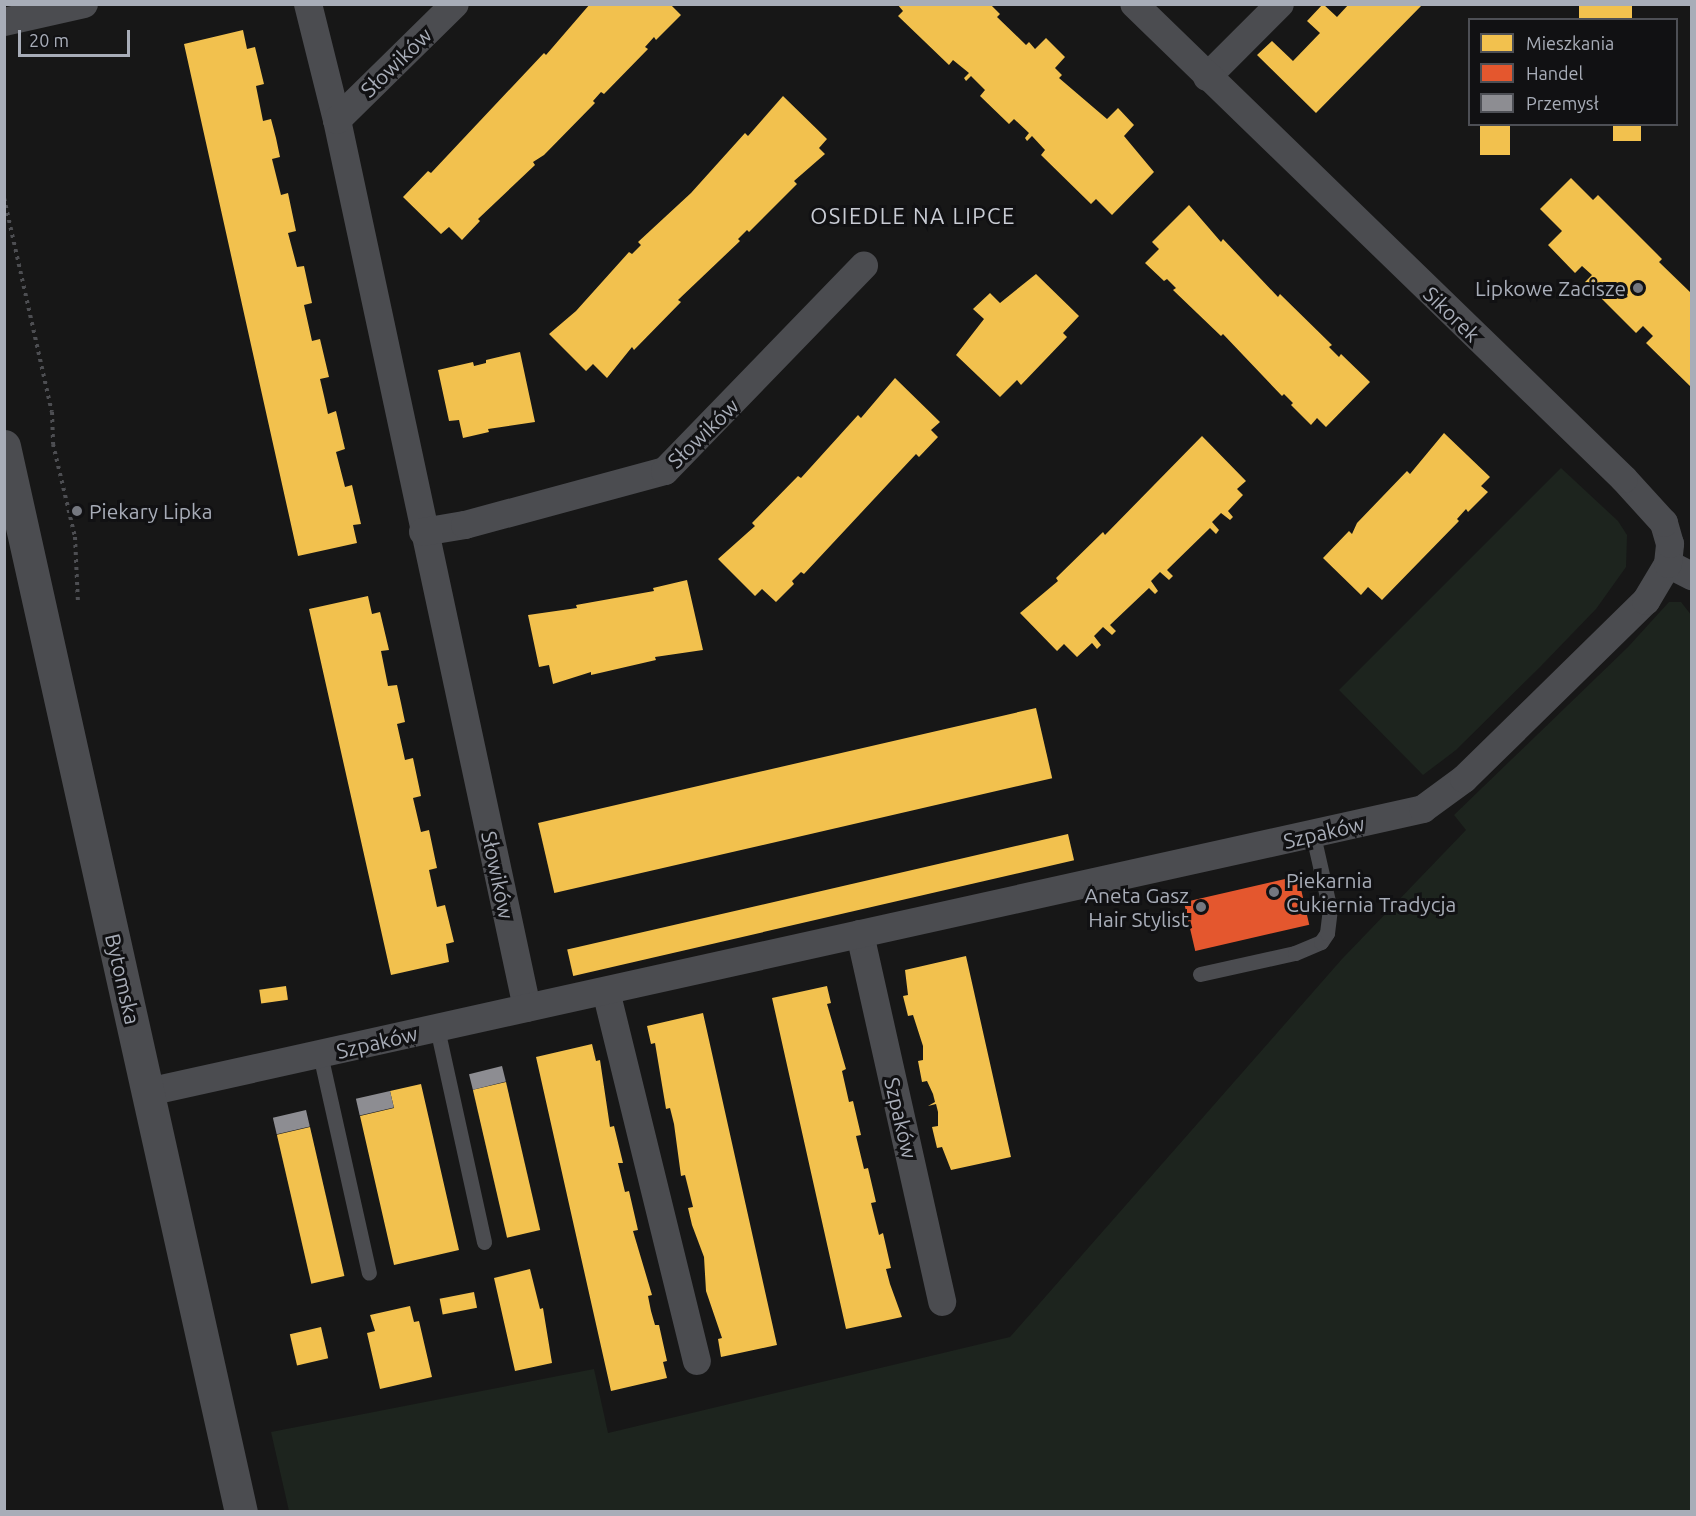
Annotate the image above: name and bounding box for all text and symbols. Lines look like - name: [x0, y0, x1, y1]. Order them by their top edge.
- scale bar: [21, 18, 134, 56]
- legend: [1468, 18, 1678, 126]
- street label: Słowików: [355, 22, 437, 102]
- text: 20 m: [29, 30, 69, 50]
- text: Mieszkania: [1526, 33, 1614, 53]
- text: Handel: [1526, 63, 1583, 83]
- text: Przemysł: [1526, 93, 1599, 113]
- district label: OSIEDLE NA LIPCE: [810, 203, 1016, 229]
- place label: Lipkowe Zacisze: [1475, 275, 1626, 301]
- street label: Sikorek: [1419, 281, 1485, 347]
- marker: Lipkowe Zacisze: [1631, 281, 1645, 295]
- street label: Słowików: [662, 393, 744, 473]
- place label: Piekary Lipka: [89, 498, 212, 524]
- marker: Piekary Lipka: [70, 504, 84, 518]
- street label: Szpaków: [1281, 810, 1367, 854]
- street label: Słowików: [476, 829, 520, 921]
- place label: Piekarnia Cukiernia Tradycja: [1286, 867, 1456, 917]
- place label: Aneta Gasz Hair Stylist: [1084, 882, 1189, 932]
- marker: Piekarnia Cukiernia Tradycja: [1267, 885, 1281, 899]
- marker: Aneta Gasz Hair Stylist: [1194, 900, 1208, 914]
- street label: Bytomska: [100, 931, 146, 1027]
- street label: Szpaków: [334, 1020, 420, 1064]
- street label: Szpaków: [879, 1075, 923, 1161]

